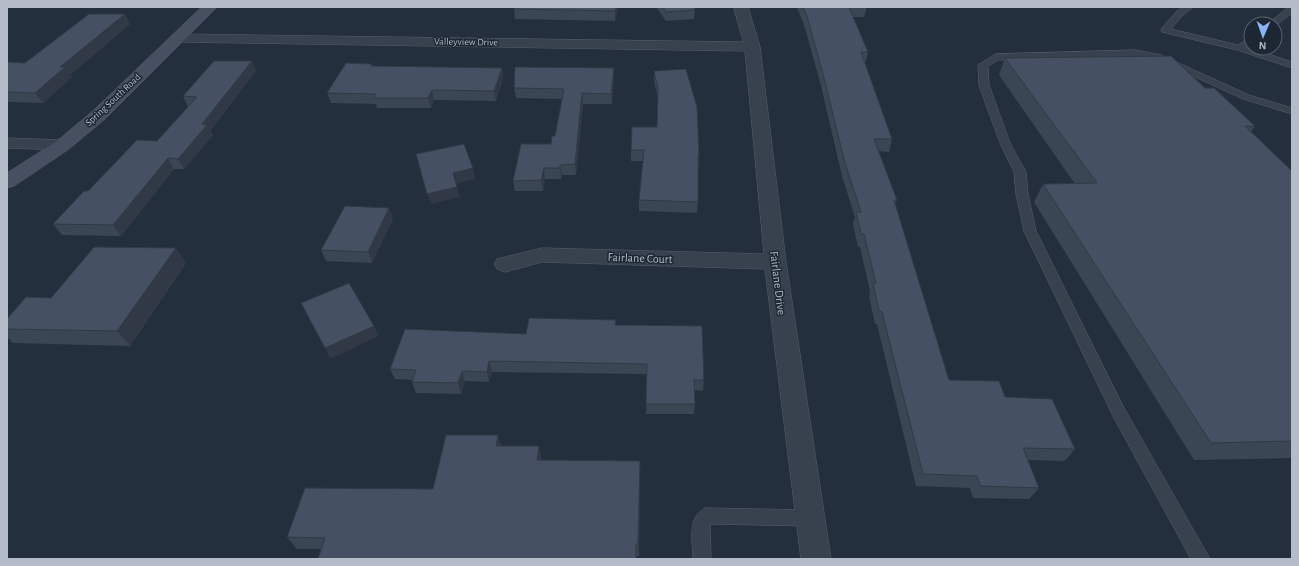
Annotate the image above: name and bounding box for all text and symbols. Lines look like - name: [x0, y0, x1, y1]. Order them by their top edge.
- north arrow: [1243, 16, 1283, 56]
- street label: Valleyview Drive: [434, 36, 498, 48]
- text: N: [1259, 40, 1267, 51]
- street label: Spring South Road: [83, 72, 143, 128]
- street label: Fairlane Drive: [768, 250, 788, 316]
- street label: Fairlane Court: [607, 251, 673, 265]

